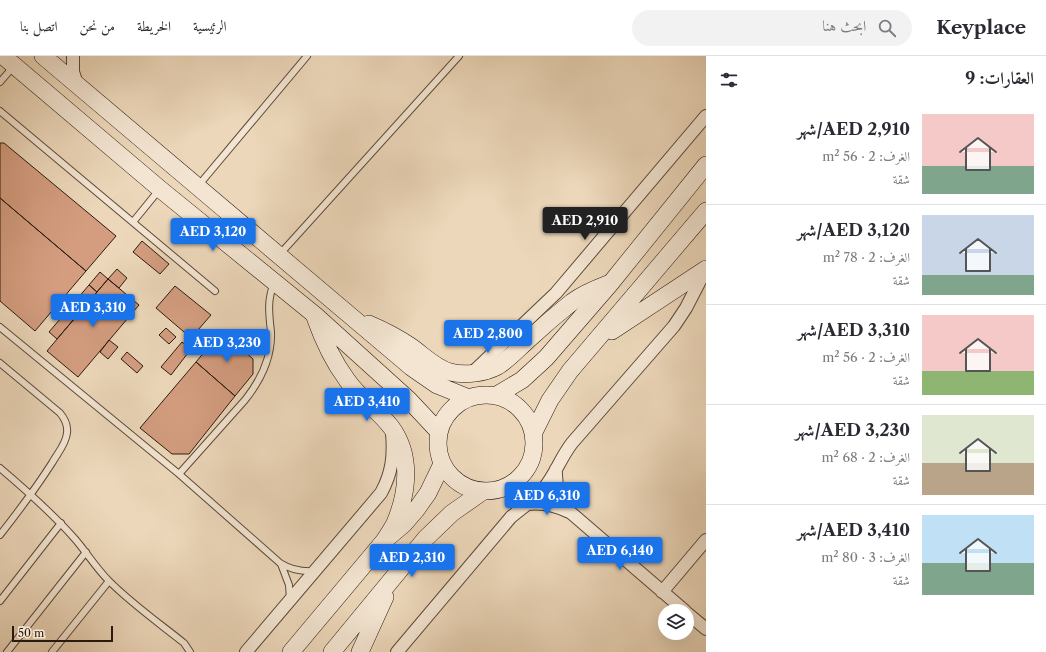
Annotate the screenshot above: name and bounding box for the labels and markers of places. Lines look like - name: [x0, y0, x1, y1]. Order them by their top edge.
- pin: AED 2,910: [539, 207, 631, 241]
- pin: AED 3,120: [167, 218, 259, 252]
- pin: AED 3,310: [47, 294, 139, 328]
- pin: AED 2,800: [442, 320, 534, 354]
- pin: AED 3,230: [181, 329, 273, 363]
- pin: AED 3,410: [321, 388, 413, 422]
- pin: AED 6,310: [501, 482, 593, 516]
- pin: AED 6,140: [574, 537, 666, 571]
- pin: AED 2,310: [366, 544, 458, 578]

